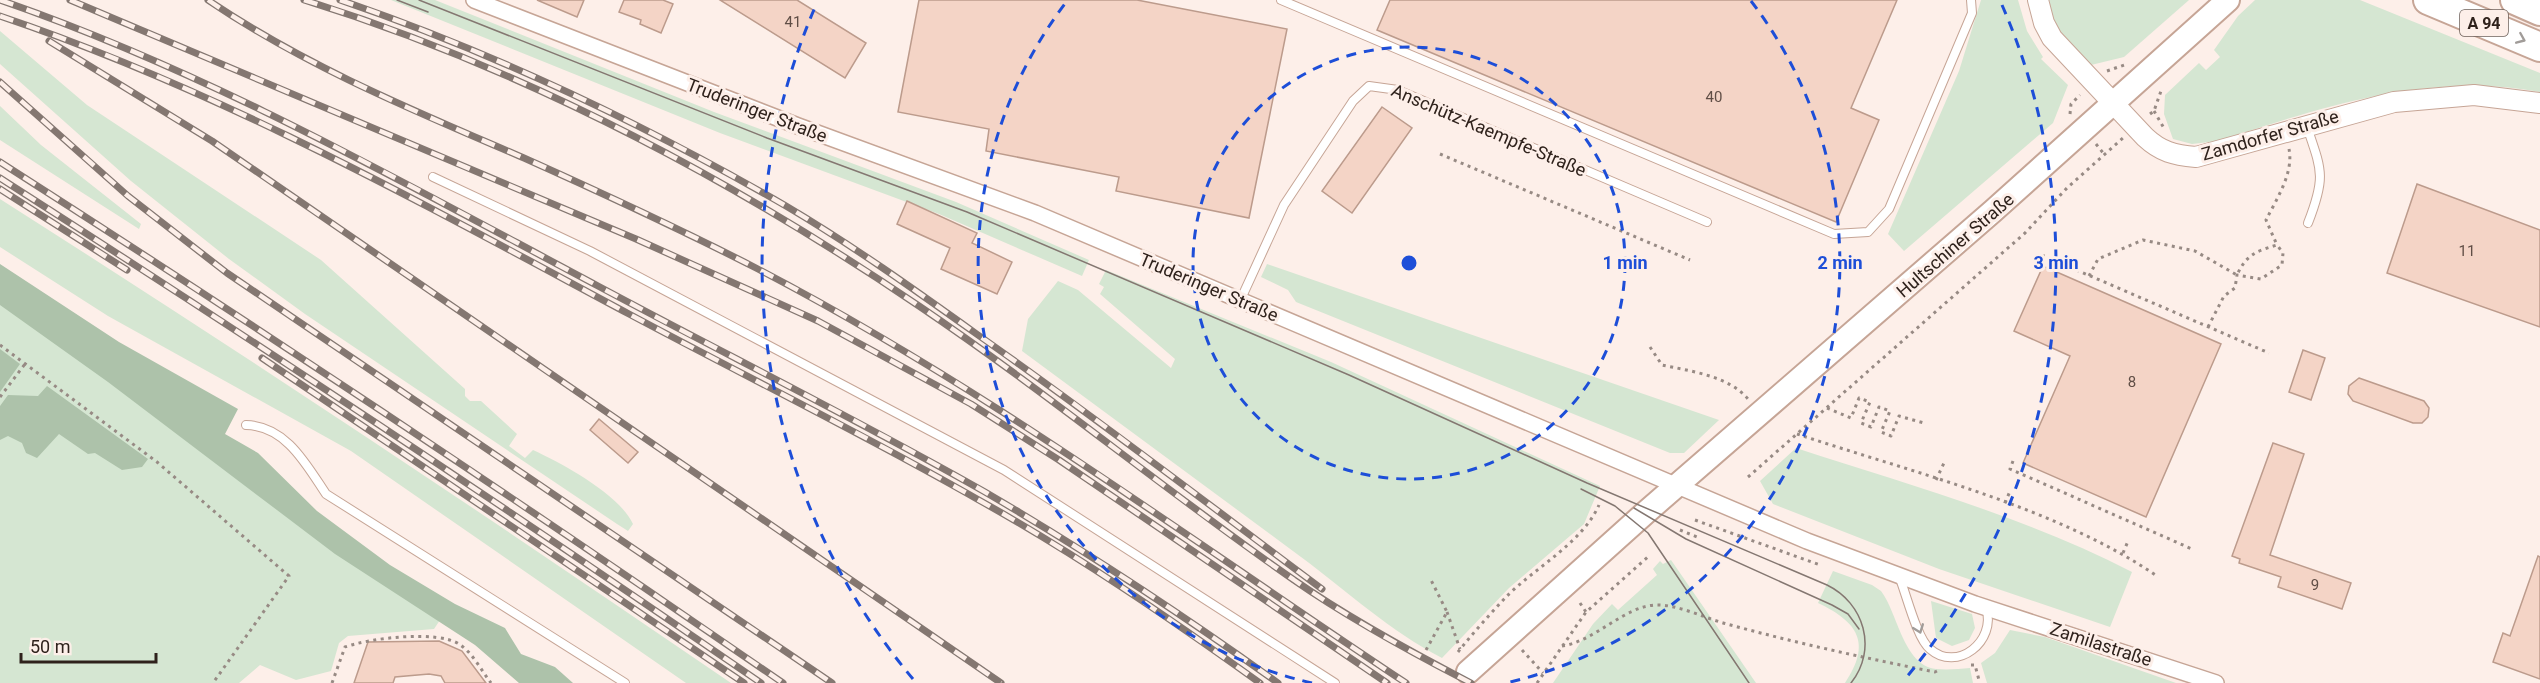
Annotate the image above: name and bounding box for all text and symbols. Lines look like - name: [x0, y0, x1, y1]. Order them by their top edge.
- road number: A 94: [2460, 10, 2508, 36]
- house number: 41: [785, 13, 801, 31]
- one-way arrow: [2515, 32, 2526, 44]
- street label: Truderinger Straße: [684, 74, 830, 146]
- street label: Anschütz-Kaempfe-Straße: [1388, 79, 1590, 181]
- house number: 40: [1706, 88, 1722, 106]
- street label: Zamdorfer Straße: [2199, 105, 2341, 165]
- street label: Hultschiner Straße: [1892, 188, 2018, 302]
- house number: 11: [2459, 242, 2475, 260]
- street label: Truderinger Straße: [1136, 248, 1282, 326]
- text: 1 min: [1602, 252, 1648, 273]
- text: 2 min: [1817, 252, 1863, 273]
- text: 3 min: [2033, 252, 2079, 273]
- centre of rings: [1399, 253, 1419, 273]
- house number: 8: [2128, 373, 2136, 391]
- house number: 9: [2311, 576, 2319, 594]
- street label: Zamilastraße: [2047, 618, 2155, 670]
- one-way arrow: [1912, 623, 1924, 634]
- scale bar: [21, 626, 156, 664]
- text: 50 m: [30, 636, 70, 657]

